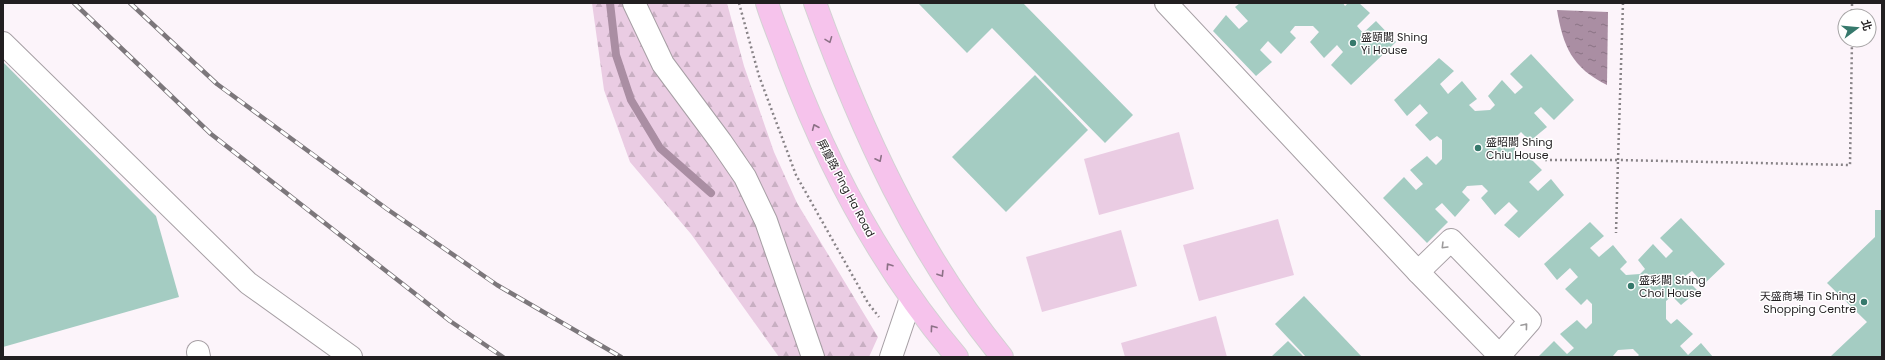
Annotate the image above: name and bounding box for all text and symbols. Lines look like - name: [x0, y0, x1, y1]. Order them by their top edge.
- north arrow: [1837, 8, 1877, 48]
- text: 北: [1857, 18, 1876, 33]
- place label: 盛頤閣 Shing Yi House: [1361, 29, 1428, 58]
- one-way arrow: [824, 36, 832, 43]
- marker: 盛頤閣 Shing Yi House: [1348, 38, 1358, 48]
- one-way arrow: [812, 123, 820, 131]
- place label: 盛昭閣 Shing Chiu House: [1486, 134, 1553, 163]
- street label: 屏廈路 Ping Ha Road: [813, 136, 879, 240]
- marker: 盛昭閣 Shing Chiu House: [1473, 143, 1483, 153]
- one-way arrow: [874, 155, 882, 163]
- one-way arrow: [1441, 242, 1449, 249]
- one-way arrow: [887, 263, 894, 270]
- one-way arrow: [936, 270, 943, 277]
- place label: 盛彩閣 Shing Choi House: [1639, 272, 1706, 301]
- marker: 盛彩閣 Shing Choi House: [1626, 281, 1636, 291]
- place label: 天盛商場 Tin Shing Shopping Centre: [1760, 288, 1856, 317]
- marker: 天盛商場 Tin Shing Shopping Centre: [1859, 297, 1869, 307]
- one-way arrow: [1521, 323, 1528, 331]
- one-way arrow: [930, 325, 938, 332]

